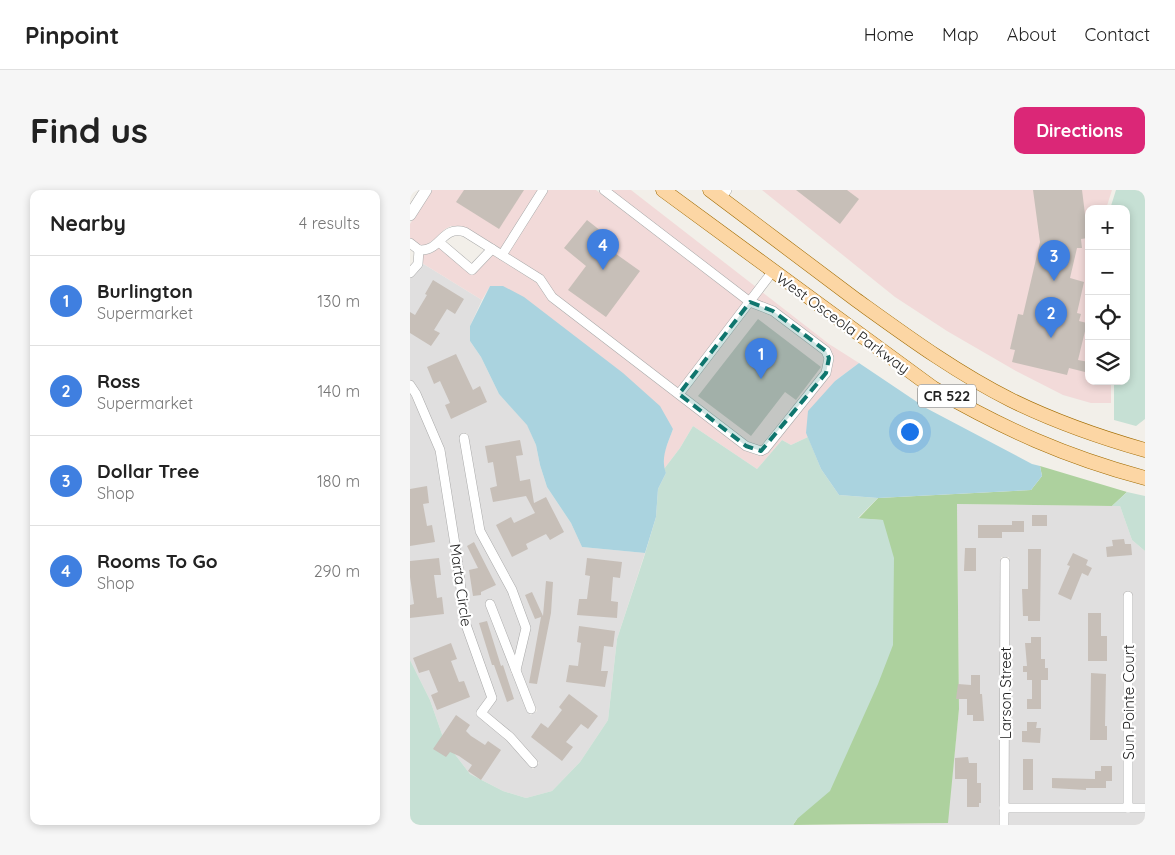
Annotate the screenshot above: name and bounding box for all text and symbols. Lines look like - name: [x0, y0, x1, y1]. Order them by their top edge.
- text: Pinpoint: [25, 20, 119, 50]
- text: Home: [864, 23, 914, 46]
- text: Map: [942, 23, 979, 46]
- text: About: [1007, 23, 1057, 46]
- text: Contact: [1085, 23, 1150, 46]
- button: Directions: [1014, 107, 1145, 154]
- text: Find us: [30, 108, 148, 152]
- map controls: [1085, 205, 1130, 385]
- button: +: [1085, 205, 1130, 250]
- text: Nearby: [50, 210, 126, 236]
- text: 4 results: [299, 213, 360, 233]
- pin: 4: [587, 229, 619, 270]
- pin: 3: [1038, 240, 1070, 281]
- button: −: [1085, 250, 1130, 295]
- street label: West Osceola Parkway: [773, 268, 913, 378]
- text: Burlington: [97, 279, 193, 303]
- text: 1: [63, 291, 69, 311]
- text: 130 m: [317, 291, 360, 311]
- button: locate: [1085, 295, 1130, 340]
- pin: 2: [1035, 297, 1067, 338]
- text: Supermarket: [97, 303, 193, 323]
- pin: 1: [745, 338, 777, 379]
- button: layers: [1085, 340, 1130, 385]
- text: Ross: [97, 369, 140, 393]
- text: 2: [61, 381, 71, 401]
- text: 140 m: [317, 381, 360, 401]
- road number: CR 522: [918, 385, 976, 408]
- text: Supermarket: [97, 393, 193, 413]
- your location: [897, 419, 923, 445]
- text: Dollar Tree: [97, 459, 199, 483]
- text: 3: [62, 471, 70, 491]
- text: 180 m: [317, 471, 360, 491]
- text: Shop: [97, 483, 134, 503]
- street label: Marta Circle: [446, 542, 476, 628]
- text: Rooms To Go: [97, 549, 218, 573]
- text: 4: [61, 561, 71, 581]
- text: 290 m: [314, 561, 360, 581]
- text: Shop: [97, 573, 134, 593]
- street label: Sun Pointe Court: [1119, 644, 1138, 760]
- street label: Larson Street: [996, 647, 1015, 739]

